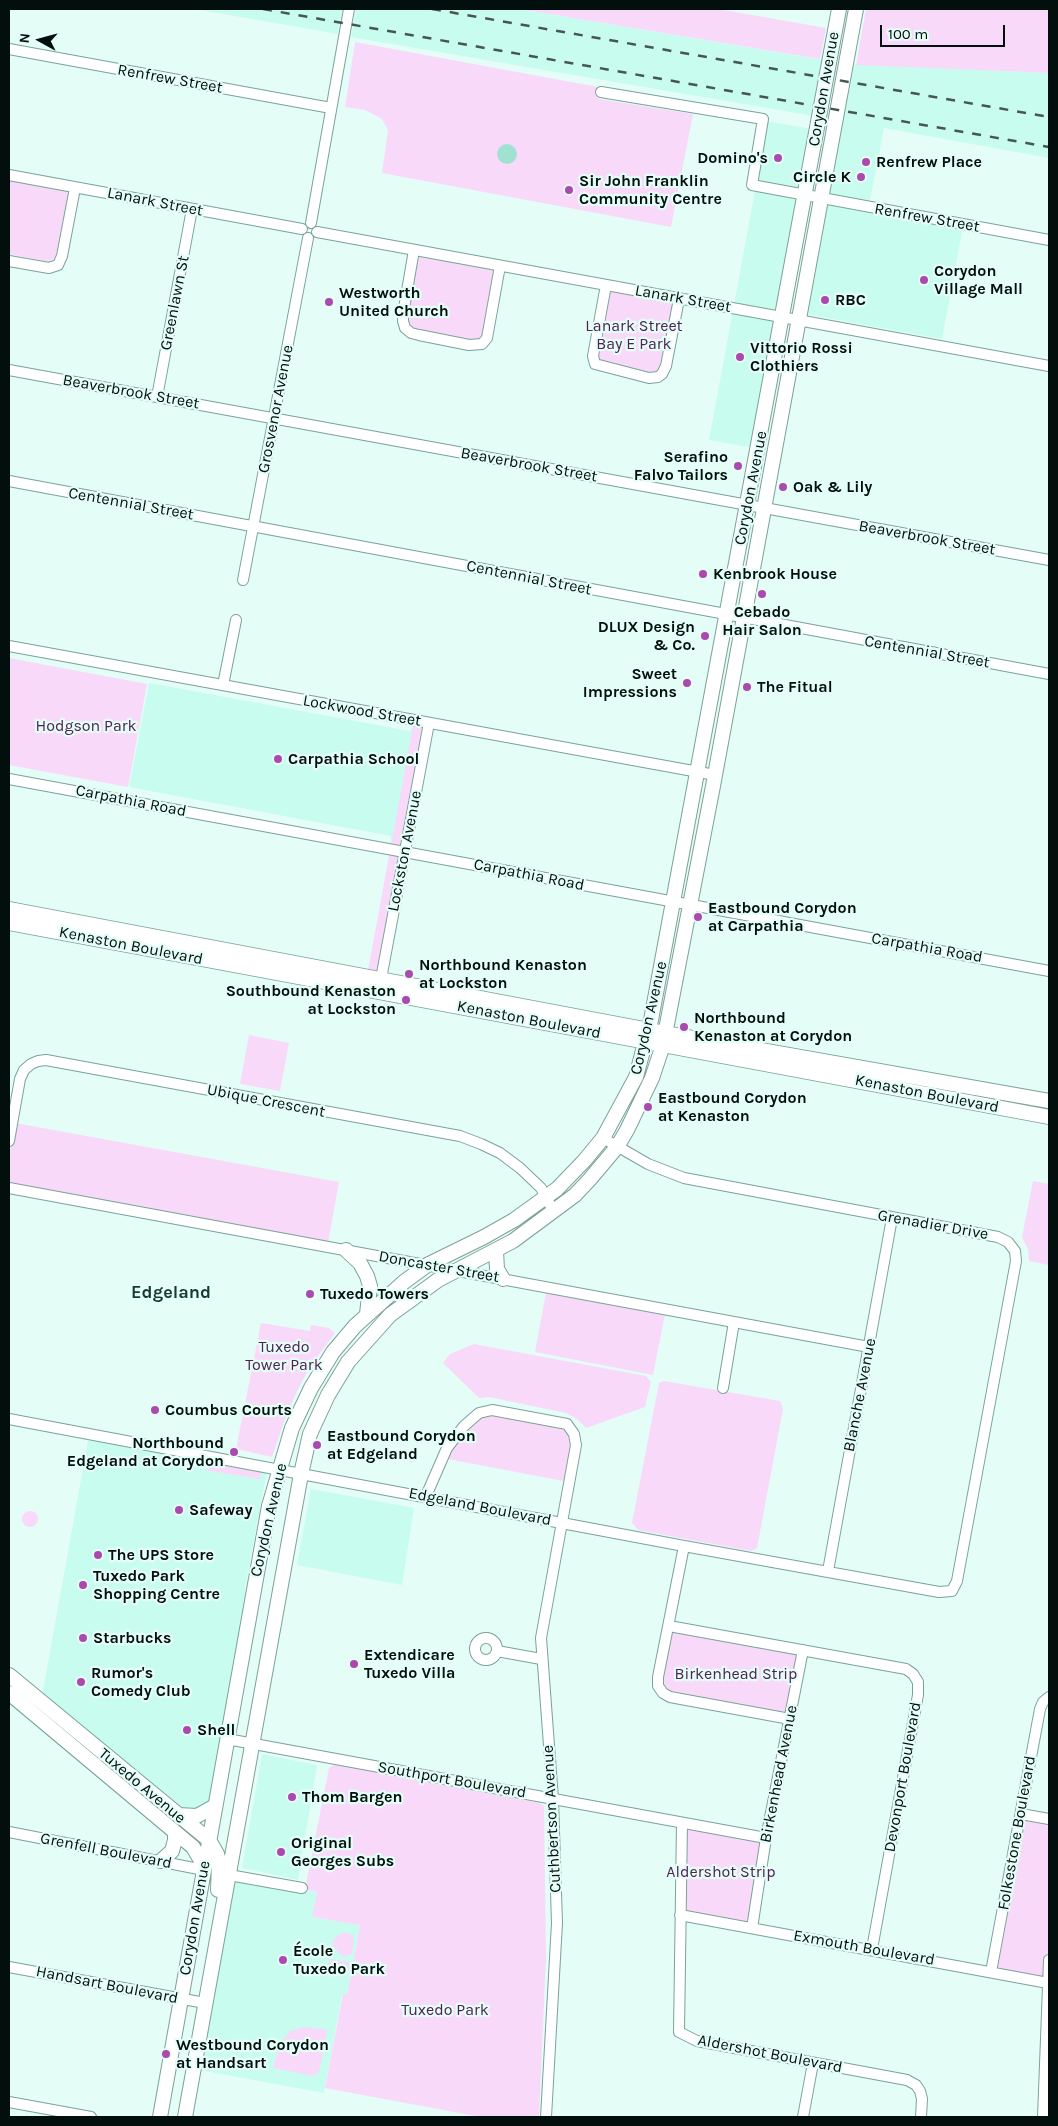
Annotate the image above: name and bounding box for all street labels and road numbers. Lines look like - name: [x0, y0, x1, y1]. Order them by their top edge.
- street label: Corydon Avenue: [804, 30, 844, 148]
- street label: Renfrew Street: [116, 60, 224, 98]
- street label: Lanark Street: [105, 183, 205, 221]
- street label: Renfrew Street: [873, 199, 981, 237]
- street label: Greenlawn St: [156, 254, 194, 352]
- street label: Lanark Street: [633, 281, 733, 317]
- street label: Grosvenor Avenue: [254, 343, 298, 475]
- street label: Beaverbrook Street: [61, 371, 201, 413]
- street label: Corydon Avenue: [730, 429, 772, 547]
- street label: Beaverbrook Street: [459, 444, 599, 486]
- street label: Centennial Street: [67, 484, 195, 524]
- street label: Beaverbrook Street: [857, 517, 997, 559]
- street label: Centennial Street: [465, 556, 593, 600]
- street label: Centennial Street: [863, 632, 991, 672]
- street label: Lockwood Street: [301, 691, 423, 731]
- street label: Carpathia Road: [74, 781, 188, 821]
- street label: Lockston Avenue: [384, 789, 426, 913]
- street label: Carpathia Road: [472, 855, 586, 895]
- street label: Kenaston Boulevard: [57, 923, 205, 969]
- street label: Carpathia Road: [870, 929, 984, 967]
- street label: Corydon Avenue: [627, 959, 671, 1077]
- street label: Kenaston Boulevard: [455, 997, 603, 1043]
- street label: Kenaston Boulevard: [853, 1071, 1001, 1117]
- street label: Ubique Crescent: [205, 1080, 327, 1122]
- street label: Grenadier Drive: [876, 1206, 990, 1244]
- street label: Doncaster Street: [377, 1247, 501, 1287]
- street label: Blanche Avenue: [840, 1336, 880, 1454]
- street label: Corydon Avenue: [247, 1461, 291, 1579]
- street label: Edgeland Boulevard: [407, 1484, 553, 1530]
- street label: Devonport Boulevard: [880, 1700, 926, 1854]
- street label: Birkenhead Avenue: [756, 1703, 802, 1845]
- street label: Tuxedo Avenue: [95, 1744, 189, 1828]
- street label: Cuthbertson Avenue: [539, 1745, 565, 1893]
- street label: Folkestone Boulevard: [994, 1754, 1040, 1912]
- street label: Southport Boulevard: [376, 1757, 528, 1803]
- street label: Grenfell Boulevard: [39, 1829, 173, 1873]
- street label: Corydon Avenue: [175, 1859, 215, 1977]
- street label: Exmouth Boulevard: [792, 1926, 936, 1970]
- street label: Handsart Boulevard: [34, 1962, 180, 2008]
- street label: Aldershot Boulevard: [696, 2031, 844, 2077]

